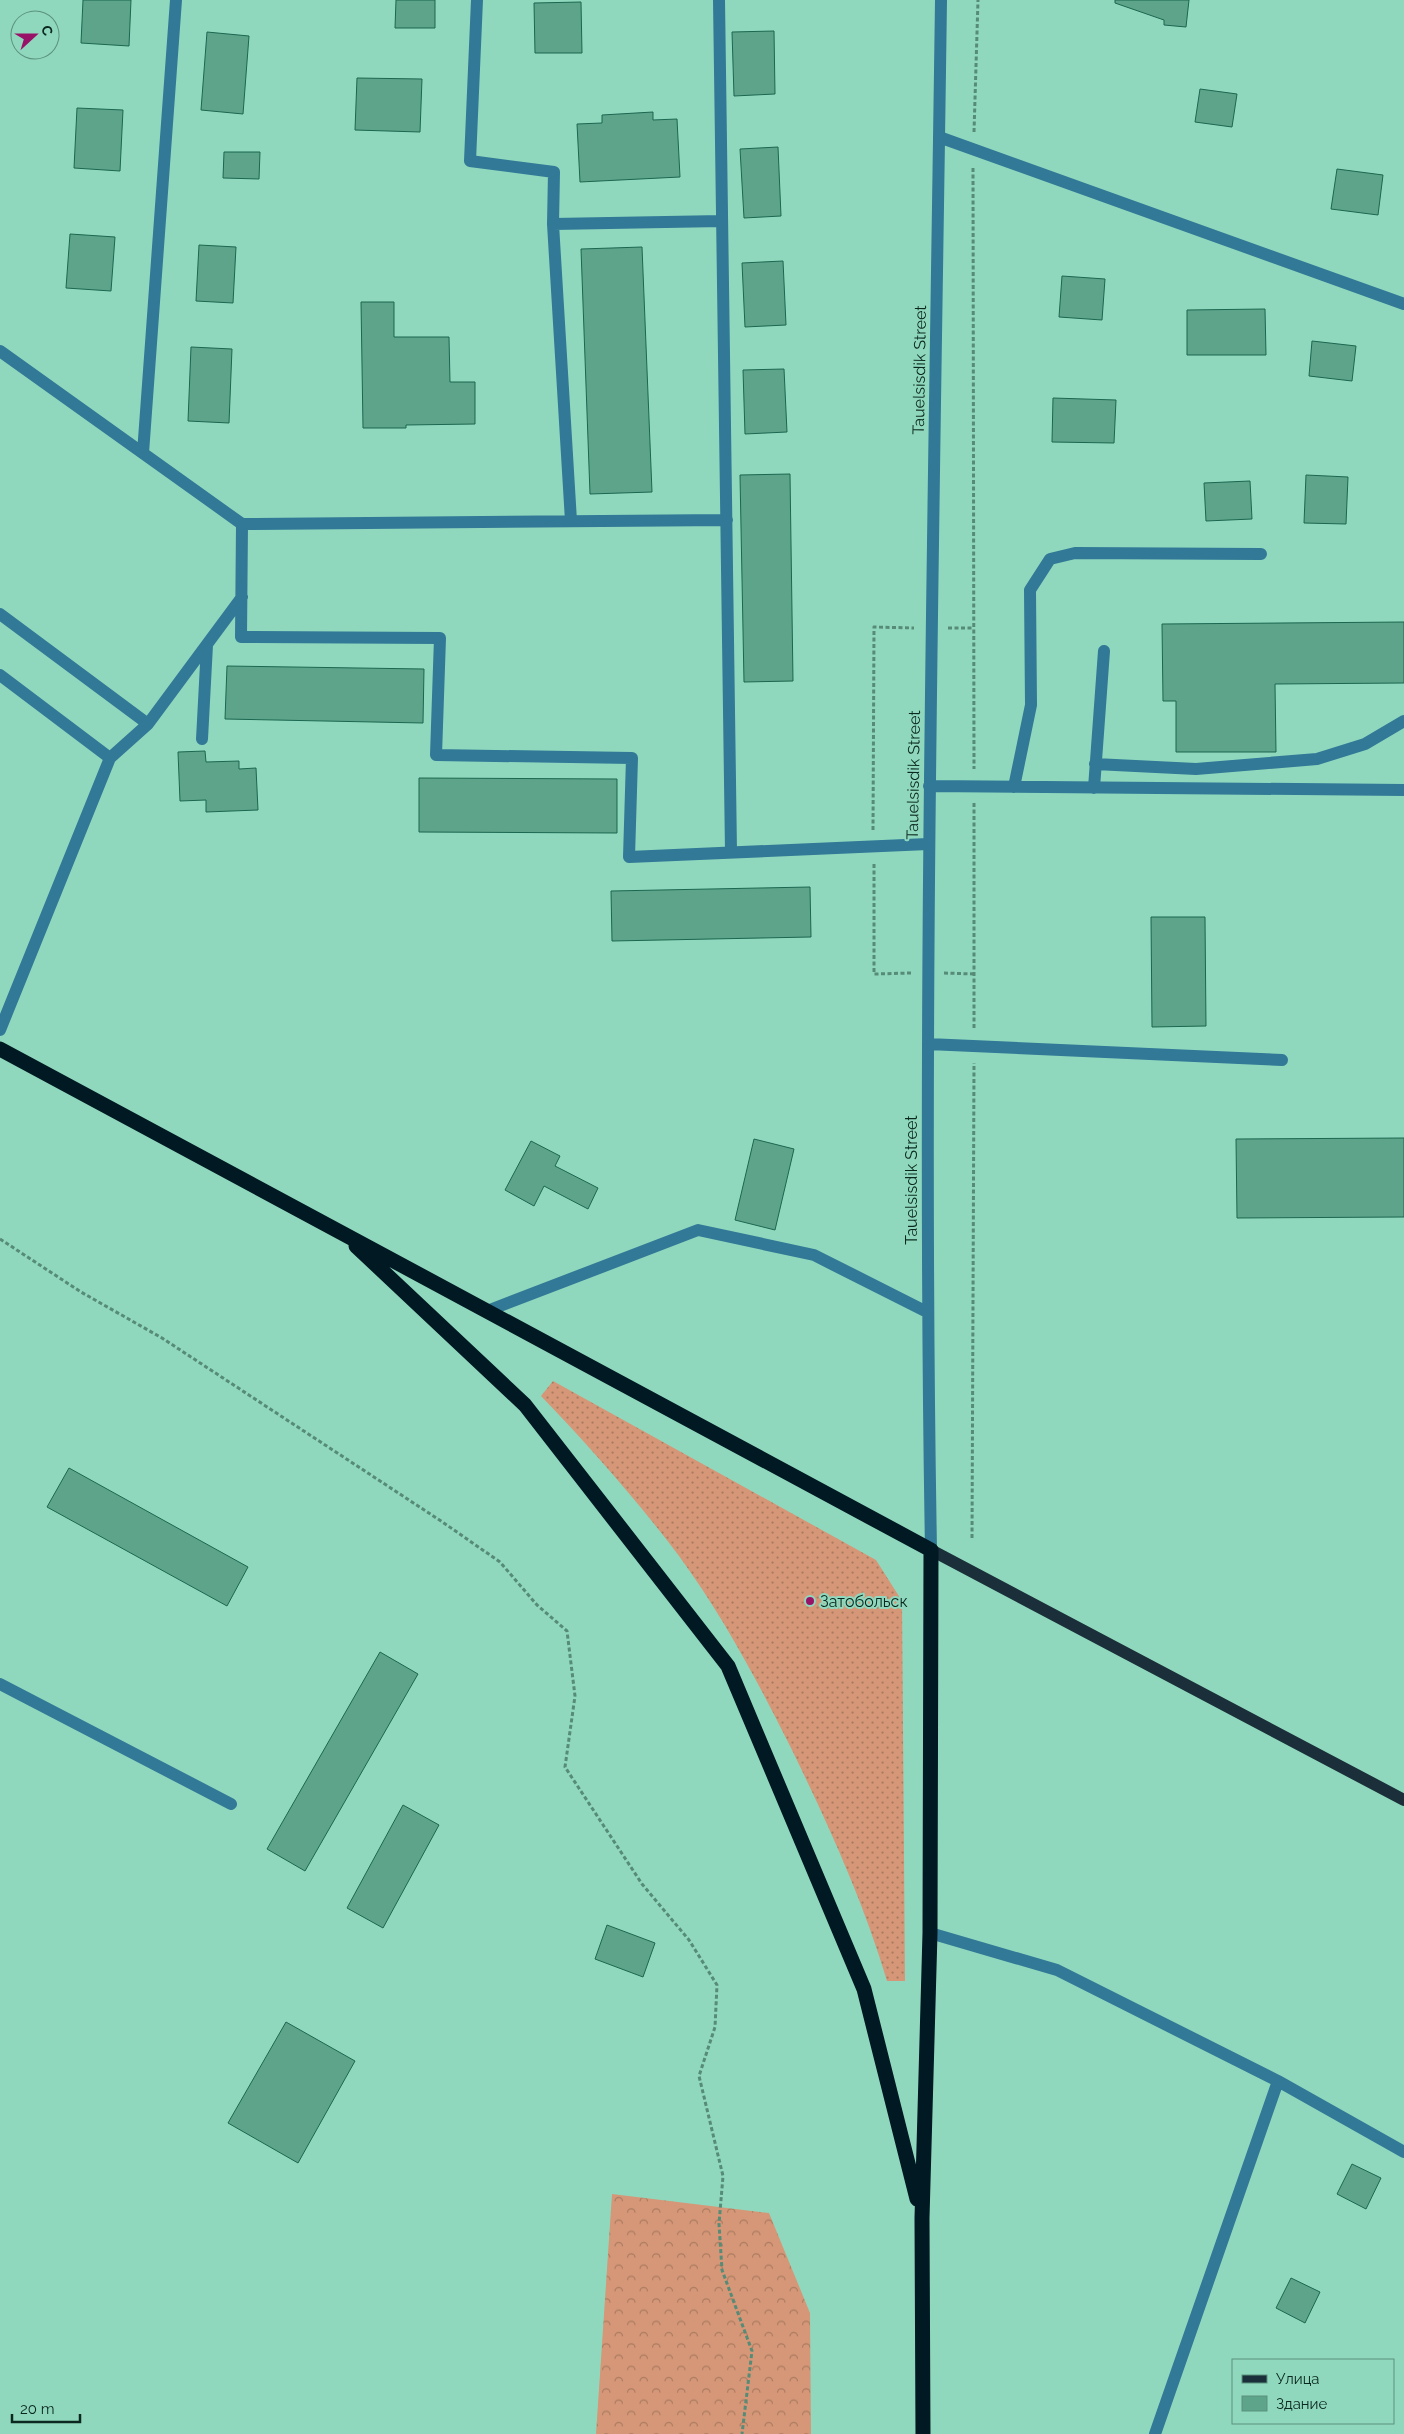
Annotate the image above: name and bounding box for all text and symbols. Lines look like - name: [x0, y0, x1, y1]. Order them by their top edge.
- north arrow: [10, 10, 60, 60]
- text: С: [38, 23, 56, 38]
- street label: Tauelsisdik Street: [909, 305, 930, 435]
- street label: Tauelsisdik Street: [903, 710, 924, 840]
- street label: Tauelsisdik Street: [902, 1115, 921, 1245]
- place label: Затобольск: [820, 1592, 908, 1611]
- marker: Затобольск: [804, 1595, 816, 1607]
- legend: [1232, 2359, 1394, 2424]
- text: Улица: [1276, 2370, 1320, 2388]
- scale bar: [12, 2392, 80, 2424]
- text: Здание: [1276, 2395, 1328, 2413]
- text: 20 m: [20, 2400, 55, 2418]

